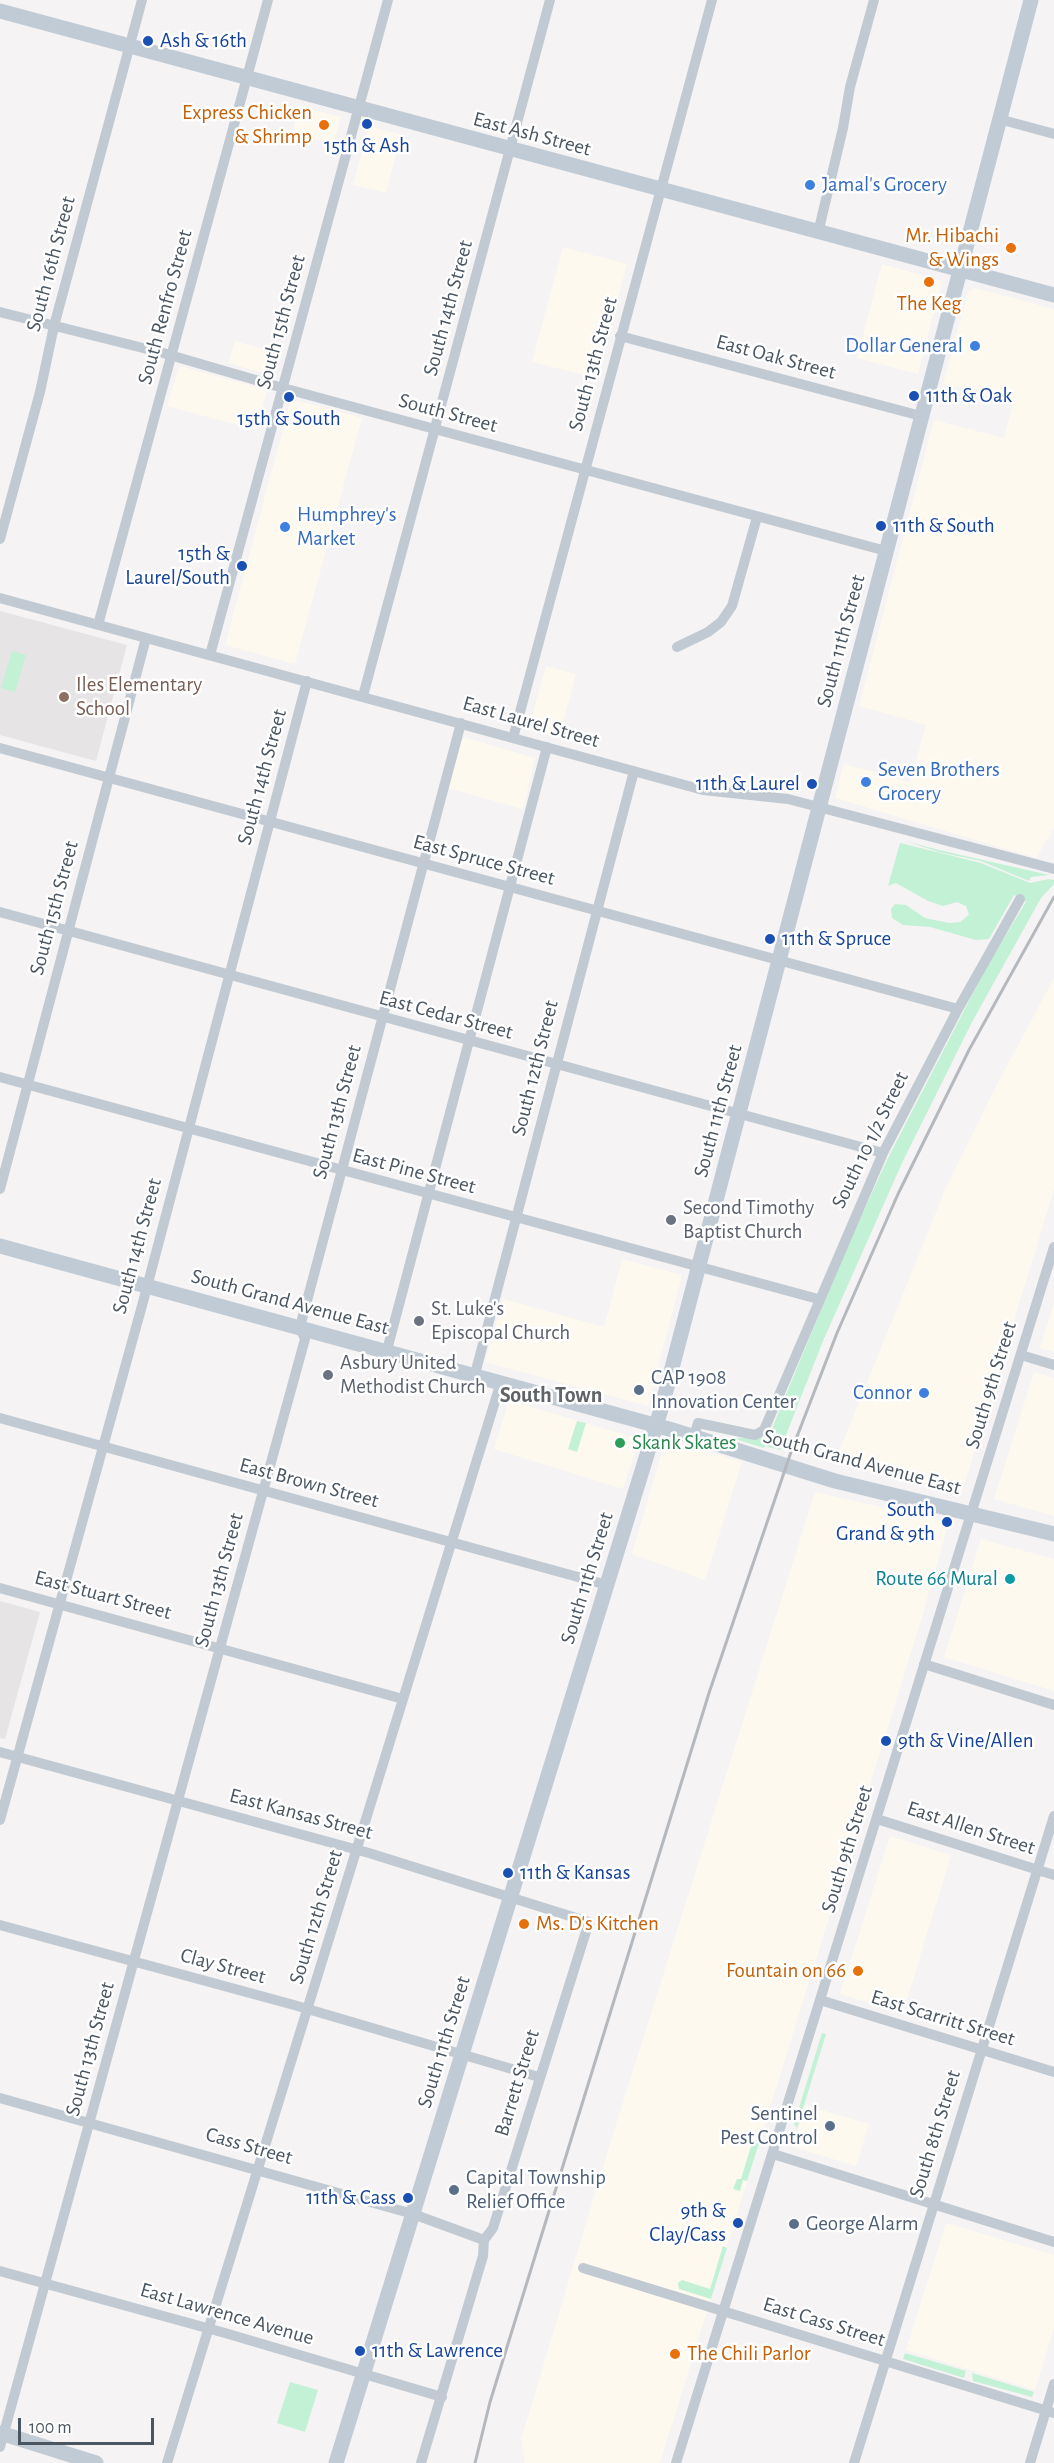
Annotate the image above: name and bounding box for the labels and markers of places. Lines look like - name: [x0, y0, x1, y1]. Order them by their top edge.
- place label: Ash & 16th: [160, 28, 247, 54]
- marker: Ash & 16th: [141, 34, 155, 48]
- place label: Express Chicken & Shrimp: [182, 100, 312, 150]
- marker: 15th & Ash: [360, 117, 374, 131]
- marker: Express Chicken & Shrimp: [317, 118, 331, 132]
- place label: 15th & Ash: [324, 133, 410, 159]
- place label: Jamal's Grocery: [822, 172, 947, 198]
- marker: Jamal's Grocery: [803, 178, 817, 192]
- place label: Mr. Hibachi & Wings: [905, 223, 999, 273]
- marker: Mr. Hibachi & Wings: [1004, 241, 1018, 255]
- marker: The Keg: [922, 275, 936, 289]
- place label: The Keg: [897, 291, 961, 317]
- place label: Dollar General: [845, 333, 963, 359]
- marker: Dollar General: [968, 339, 982, 353]
- place label: 11th & Oak: [926, 383, 1012, 409]
- marker: 11th & Oak: [907, 389, 921, 403]
- marker: 15th & South: [282, 390, 296, 404]
- place label: 15th & South: [237, 406, 341, 432]
- place label: Humphrey's Market: [297, 502, 397, 552]
- place label: 11th & South: [893, 513, 995, 539]
- marker: 11th & South: [874, 519, 888, 533]
- marker: Humphrey's Market: [278, 520, 292, 534]
- place label: 15th & Laurel/South: [125, 541, 230, 591]
- marker: 15th & Laurel/South: [235, 559, 249, 573]
- place label: Iles Elementary School: [76, 672, 202, 722]
- marker: Iles Elementary School: [57, 690, 71, 704]
- place label: Seven Brothers Grocery: [878, 757, 1000, 807]
- place label: 11th & Laurel: [696, 771, 800, 797]
- marker: Seven Brothers Grocery: [859, 775, 873, 789]
- marker: 11th & Laurel: [805, 777, 819, 791]
- place label: 11th & Spruce: [782, 926, 891, 952]
- marker: 11th & Spruce: [763, 932, 777, 946]
- place label: Second Timothy Baptist Church: [683, 1195, 814, 1245]
- marker: Second Timothy Baptist Church: [664, 1213, 678, 1227]
- place label: St. Luke's Episcopal Church: [431, 1296, 570, 1346]
- marker: St. Luke's Episcopal Church: [412, 1314, 426, 1328]
- place label: Asbury United Methodist Church: [340, 1350, 486, 1400]
- place label: CAP 1908 Innovation Center: [651, 1365, 796, 1415]
- marker: Asbury United Methodist Church: [321, 1368, 335, 1382]
- place label: Connor: [853, 1380, 912, 1406]
- marker: CAP 1908 Innovation Center: [632, 1383, 646, 1397]
- marker: Connor: [917, 1386, 931, 1400]
- place label: Skank Skates: [632, 1430, 737, 1456]
- marker: Skank Skates: [613, 1436, 627, 1450]
- place label: South Grand & 9th: [836, 1497, 935, 1547]
- marker: South Grand & 9th: [940, 1515, 954, 1529]
- place label: Route 66 Mural: [875, 1566, 998, 1592]
- marker: Route 66 Mural: [1003, 1572, 1017, 1586]
- place label: 9th & Vine/Allen: [898, 1728, 1033, 1754]
- marker: 9th & Vine/Allen: [879, 1734, 893, 1748]
- place label: 11th & Kansas: [520, 1860, 630, 1886]
- marker: 11th & Kansas: [501, 1866, 515, 1880]
- place label: Ms. D's Kitchen: [536, 1911, 659, 1937]
- marker: Ms. D's Kitchen: [517, 1917, 531, 1931]
- place label: Fountain on 66: [726, 1958, 846, 1984]
- marker: Fountain on 66: [851, 1964, 865, 1978]
- place label: Sentinel Pest Control: [720, 2101, 818, 2151]
- marker: Sentinel Pest Control: [823, 2119, 837, 2133]
- place label: Capital Township Relief Office: [466, 2165, 606, 2215]
- marker: Capital Township Relief Office: [447, 2183, 461, 2197]
- place label: 11th & Cass: [306, 2185, 396, 2211]
- marker: 11th & Cass: [401, 2191, 415, 2205]
- place label: 9th & Clay/Cass: [649, 2198, 726, 2248]
- place label: George Alarm: [806, 2211, 919, 2237]
- marker: 9th & Clay/Cass: [731, 2216, 745, 2230]
- marker: George Alarm: [787, 2217, 801, 2231]
- place label: 11th & Lawrence: [372, 2338, 503, 2364]
- place label: The Chili Parlor: [687, 2341, 811, 2367]
- marker: 11th & Lawrence: [353, 2344, 367, 2358]
- marker: The Chili Parlor: [668, 2347, 682, 2361]

